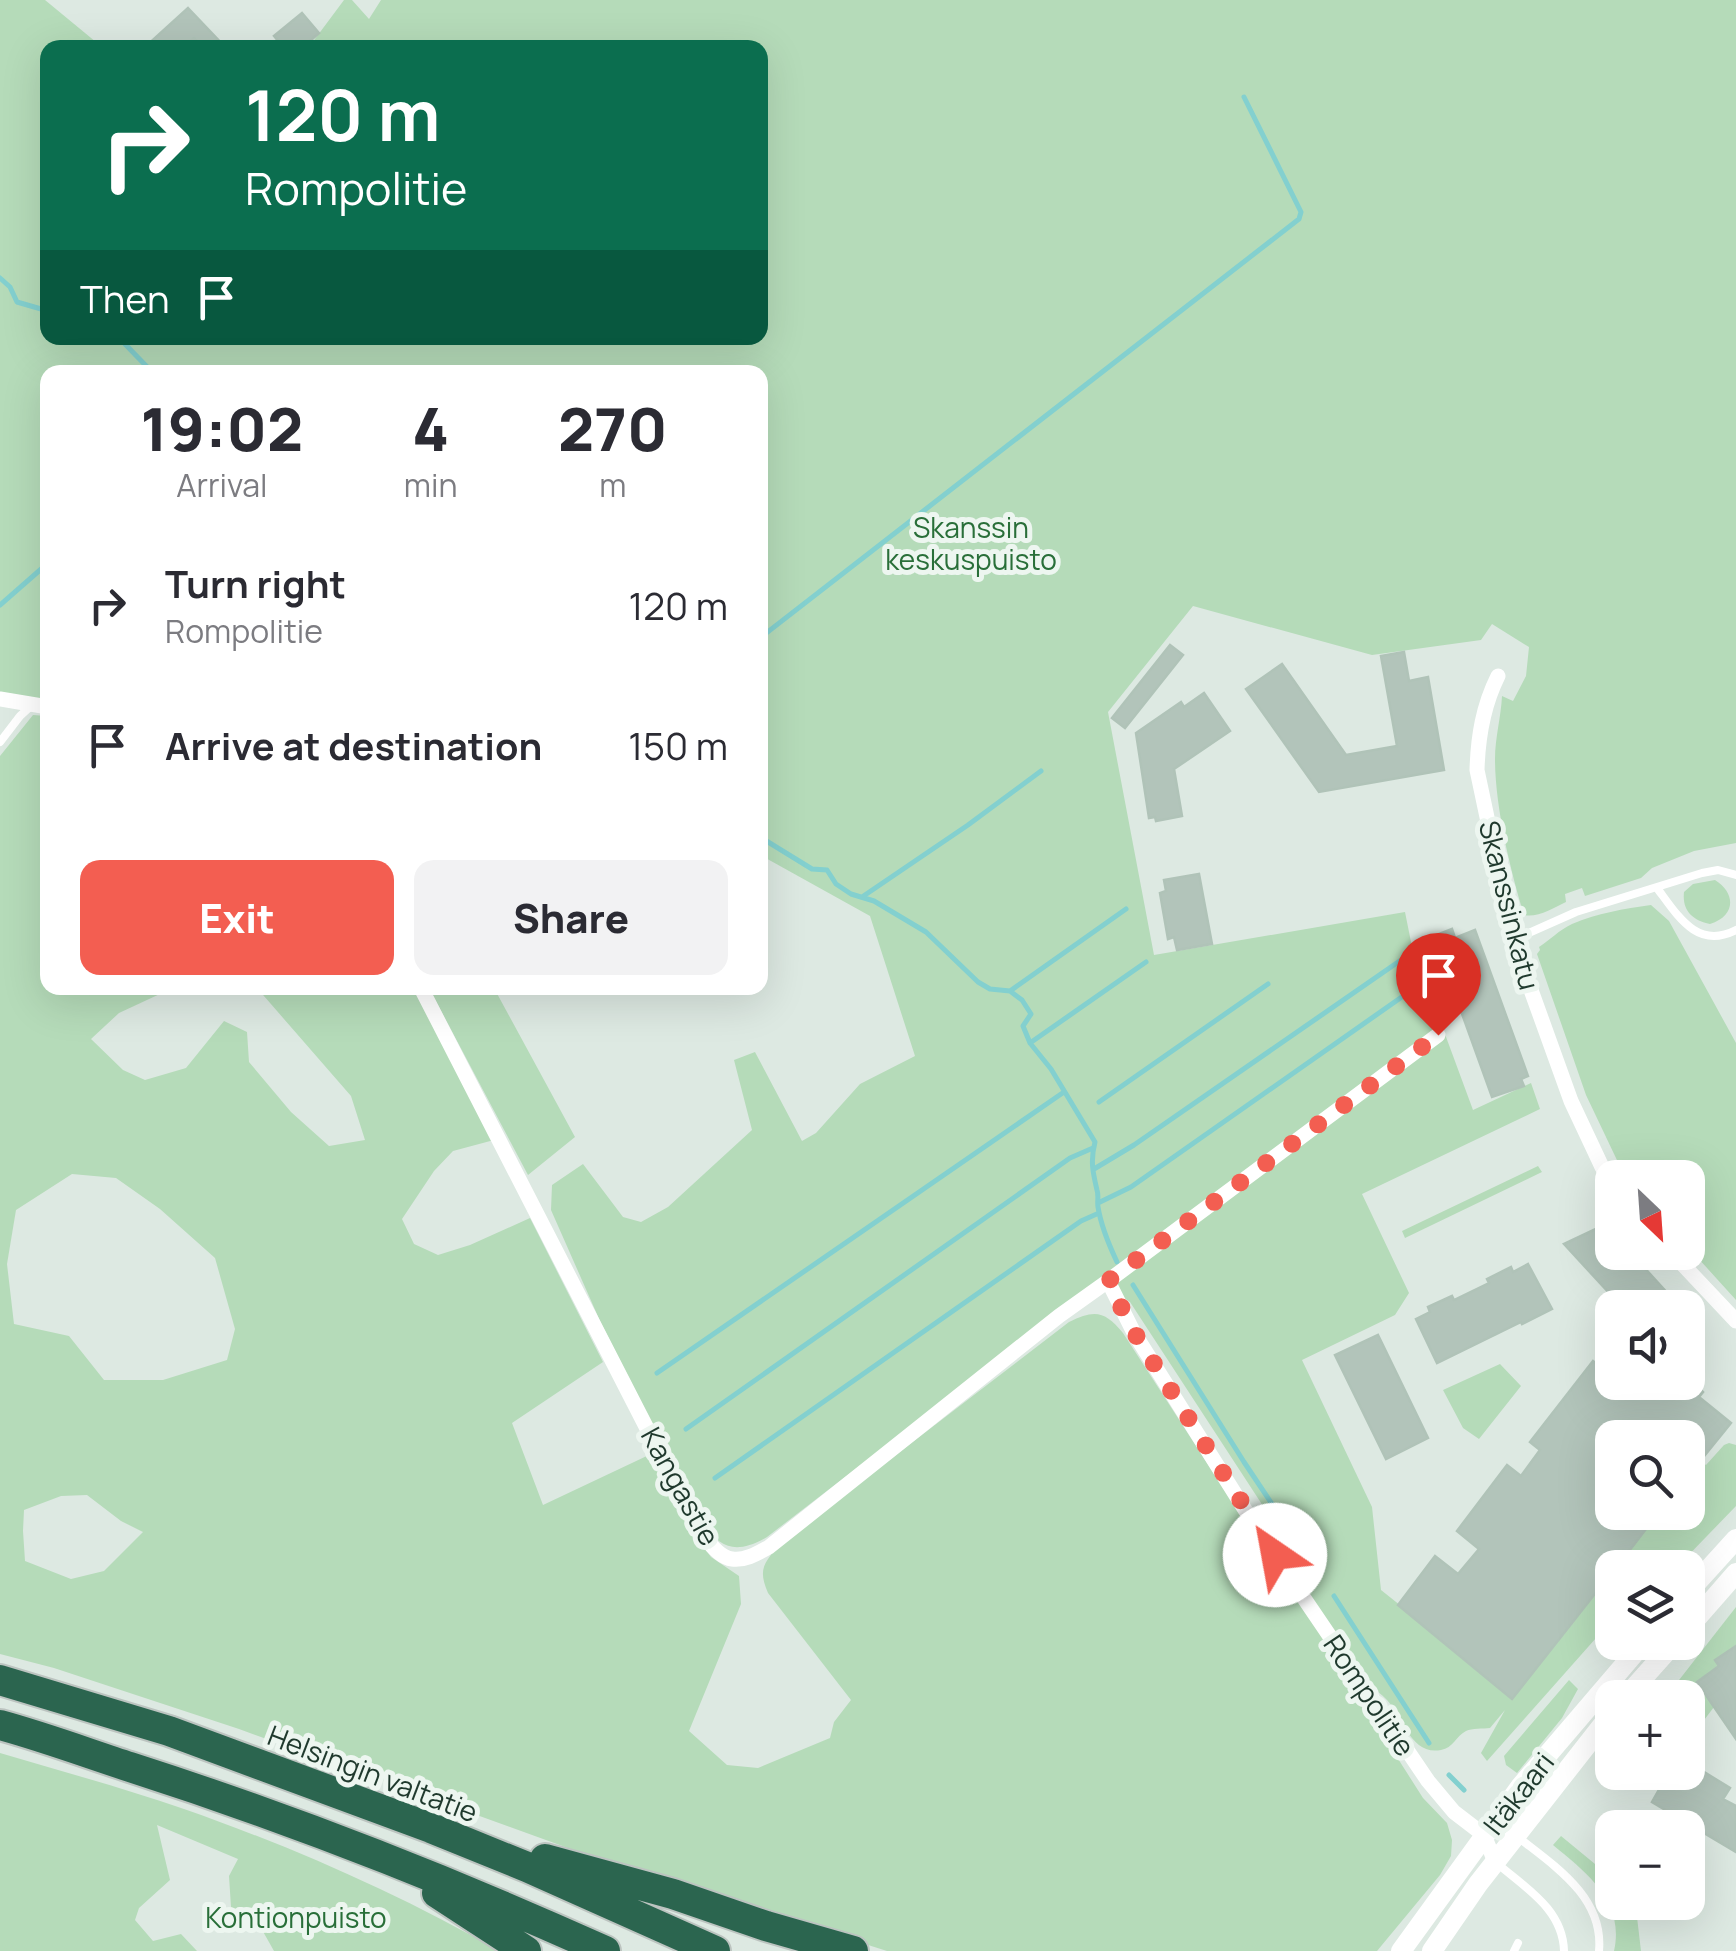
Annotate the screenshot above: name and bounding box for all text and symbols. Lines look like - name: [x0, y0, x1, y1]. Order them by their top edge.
- text: 120 m: [245, 66, 440, 162]
- icon: right: [80, 80, 210, 210]
- text: Rompolitie: [245, 157, 467, 219]
- icon: arrive: [189, 270, 244, 325]
- text: Then: [80, 272, 169, 324]
- text: 19:02: [141, 387, 303, 469]
- text: 4: [412, 387, 449, 469]
- text: 270: [558, 387, 667, 469]
- text: Arrival: [176, 463, 268, 507]
- text: min: [404, 463, 457, 507]
- text: m: [599, 463, 626, 507]
- park label: Skanssin keskuspuisto: [885, 508, 1057, 578]
- text: Turn right: [165, 557, 346, 609]
- icon: right: [80, 578, 135, 633]
- text: 120 m: [629, 579, 728, 631]
- text: Rompolitie: [165, 609, 323, 653]
- icon: arrive: [80, 718, 135, 773]
- text: Arrive at destination: [165, 719, 542, 771]
- text: 150 m: [628, 719, 728, 771]
- street label: Skanssinkatu: [1471, 816, 1549, 994]
- button: Exit: [80, 860, 394, 975]
- button: Share: [414, 860, 728, 975]
- pin: [1396, 933, 1481, 1036]
- icon: arrive: [1411, 948, 1466, 1003]
- north arrow: [1595, 1160, 1705, 1270]
- map controls: [1595, 1160, 1705, 1920]
- button: sound: [1595, 1290, 1705, 1400]
- street label: Kangastie: [633, 1420, 729, 1552]
- button: search: [1595, 1420, 1705, 1530]
- position arrow: [1223, 1503, 1327, 1607]
- button: layers: [1595, 1550, 1705, 1660]
- street label: Rompolitie: [1316, 1627, 1424, 1763]
- button: +: [1595, 1680, 1705, 1790]
- street label: Helsingin valtatie: [263, 1716, 483, 1830]
- street label: Itäkaari: [1474, 1744, 1562, 1842]
- button: −: [1595, 1810, 1705, 1920]
- park label: Kontionpuisto: [205, 1898, 387, 1936]

